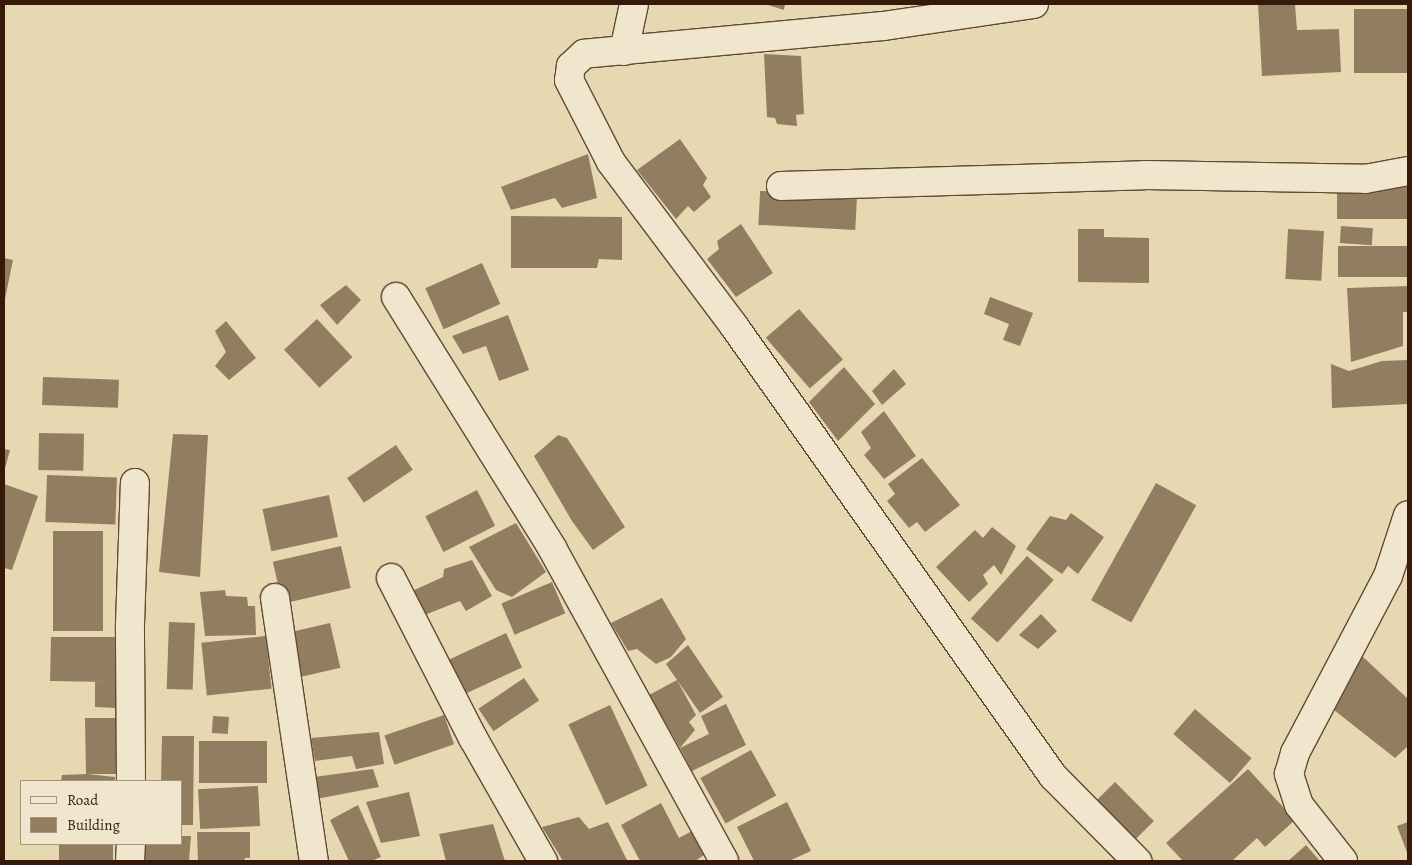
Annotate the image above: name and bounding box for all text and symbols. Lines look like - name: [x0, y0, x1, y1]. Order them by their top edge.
- legend: [20, 780, 182, 845]
- text: Road: [67, 790, 98, 810]
- text: Building: [67, 815, 120, 835]

